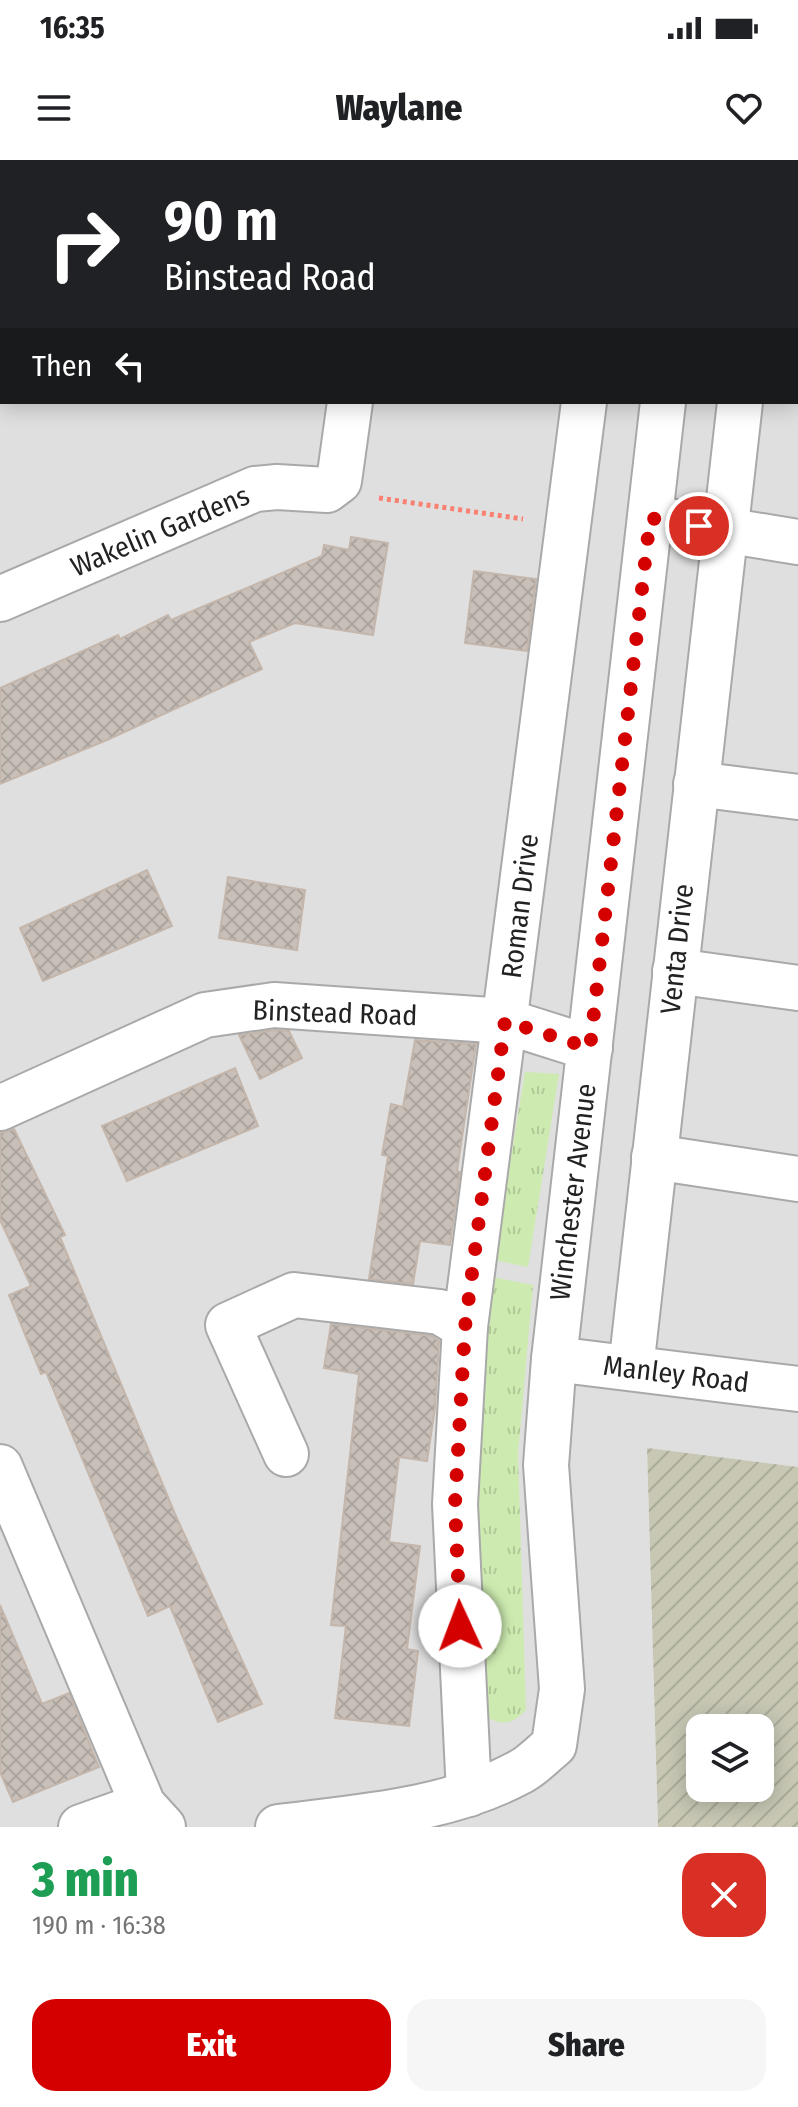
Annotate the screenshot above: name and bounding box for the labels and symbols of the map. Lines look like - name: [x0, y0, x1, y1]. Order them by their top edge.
- street label: Wakelin Gardens: [66, 479, 254, 583]
- pin: [665, 492, 733, 560]
- street label: Roman Drive: [495, 832, 545, 980]
- street label: Venta Drive: [654, 882, 700, 1016]
- street label: Binstead Road: [252, 994, 418, 1032]
- street label: Winchester Avenue: [543, 1082, 603, 1302]
- street label: Manley Road: [601, 1349, 751, 1399]
- position arrow: [418, 1584, 502, 1668]

